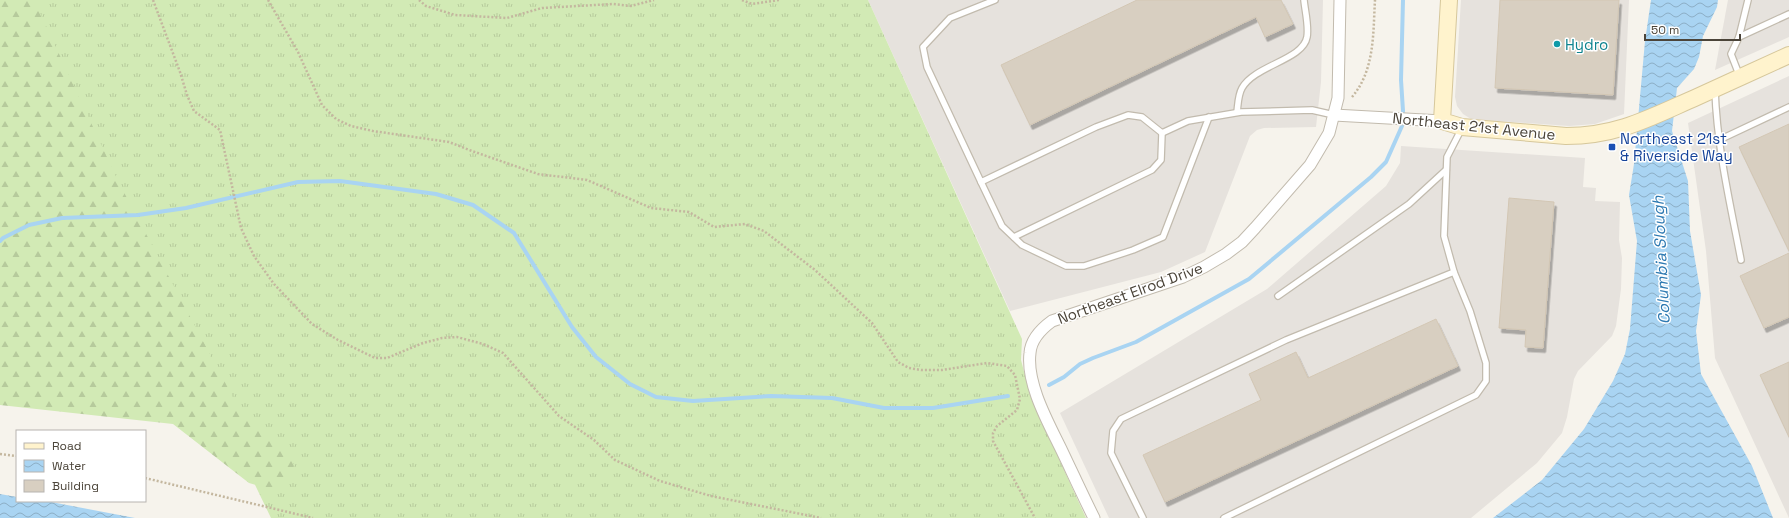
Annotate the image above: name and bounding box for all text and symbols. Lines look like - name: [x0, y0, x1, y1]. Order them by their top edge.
- scale bar: [1645, 16, 1740, 42]
- text: 50 m: [1651, 22, 1679, 38]
- place label: Hydro: [1565, 35, 1608, 54]
- marker: Hydro: [1552, 39, 1562, 49]
- street label: Northeast 21st Avenue: [1392, 108, 1556, 144]
- place label: Northeast 21st & Riverside Way: [1620, 129, 1733, 165]
- marker: Northeast 21st & Riverside Way: [1607, 142, 1617, 152]
- water label: Columbia Slough: [1647, 194, 1675, 325]
- street label: Northeast Elrod Drive: [1055, 258, 1205, 328]
- legend: [16, 430, 146, 502]
- text: Road: [52, 438, 81, 454]
- text: Water: [52, 458, 86, 474]
- text: Building: [52, 478, 99, 494]

